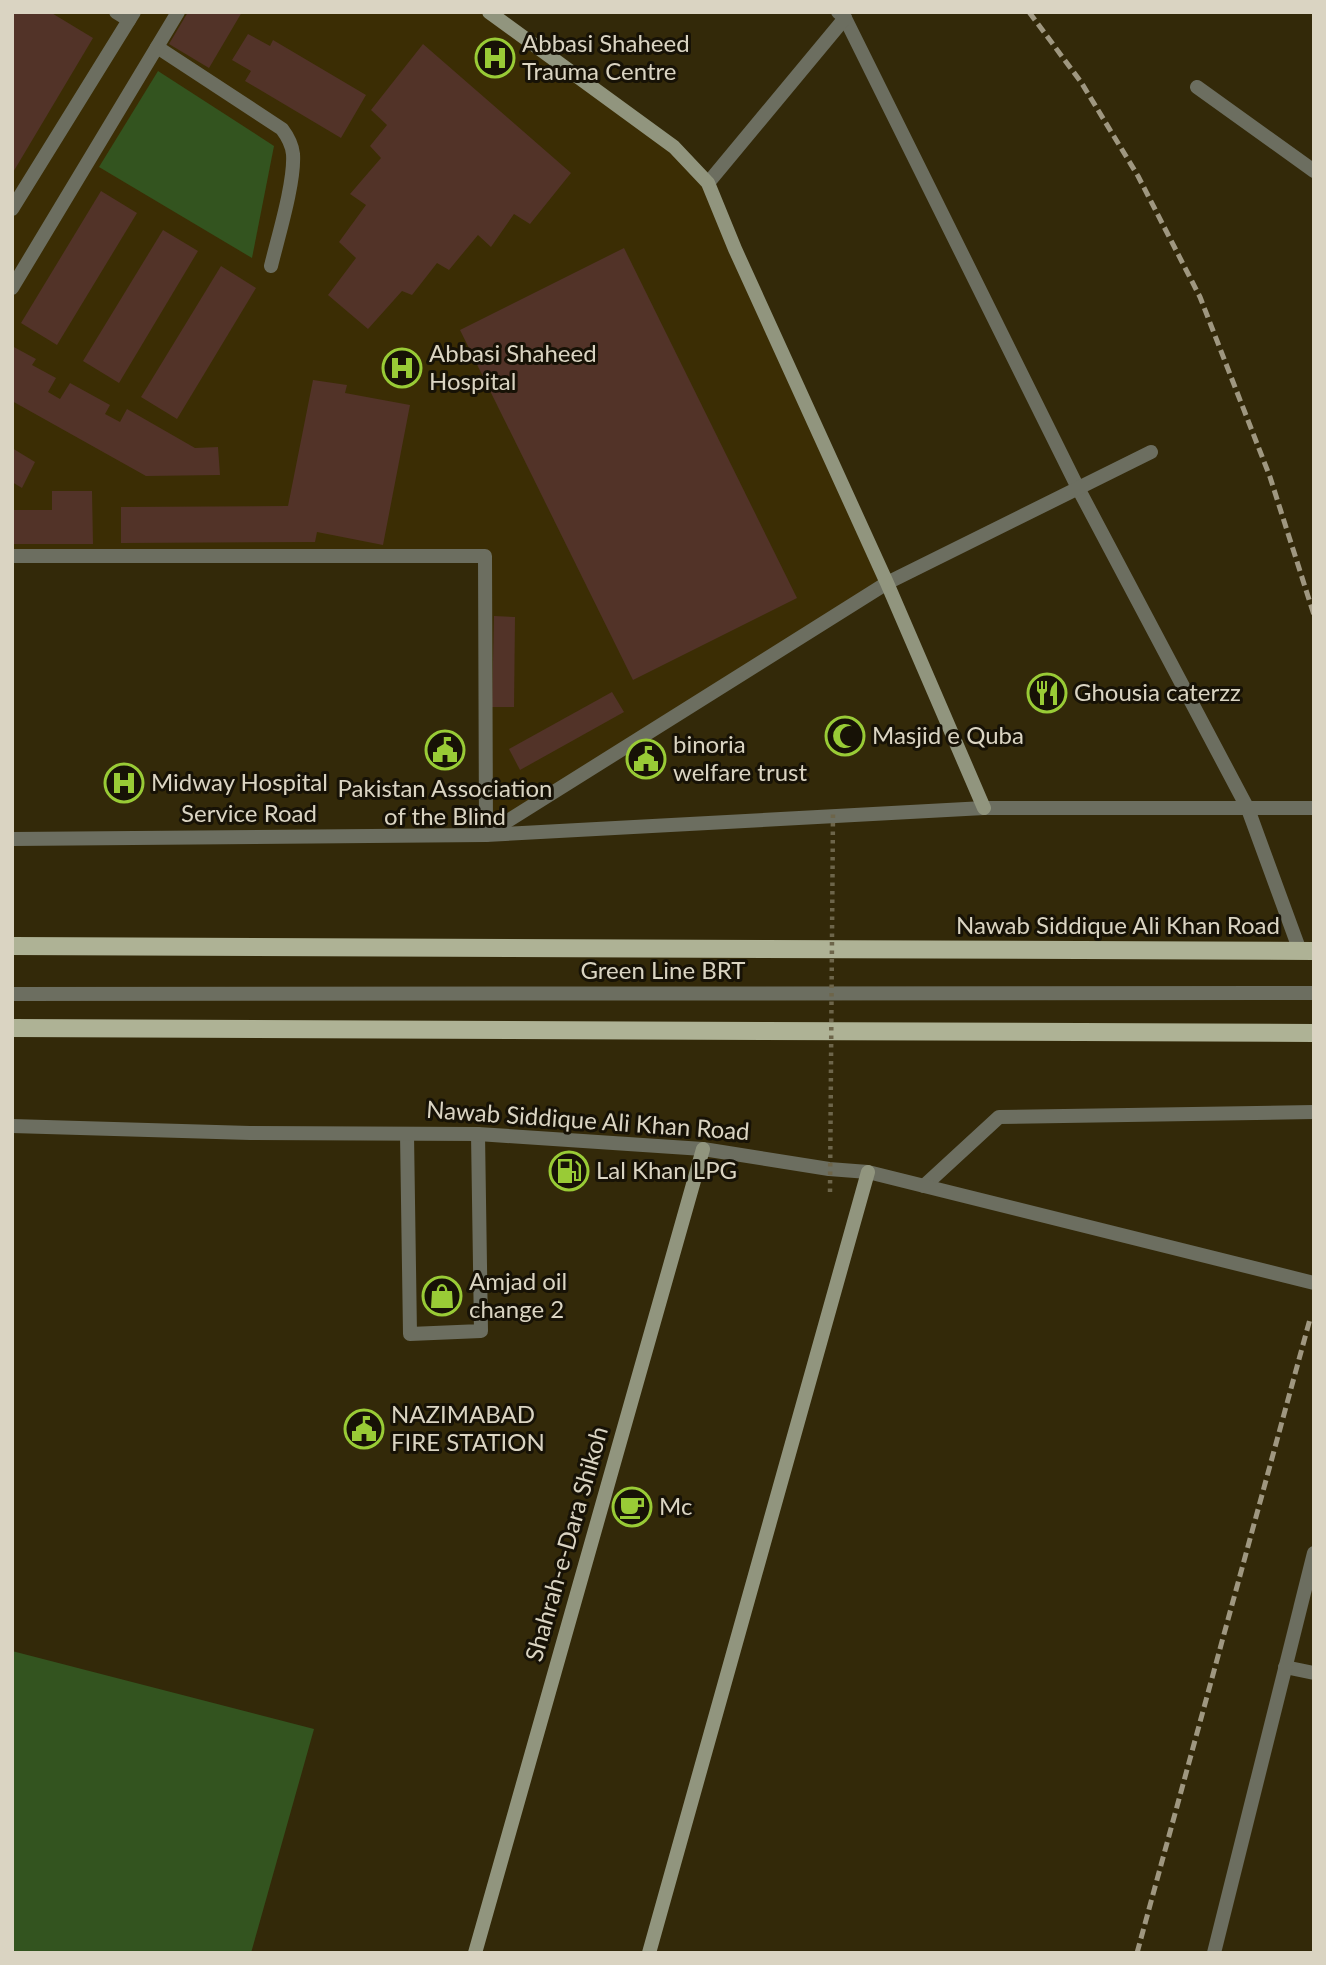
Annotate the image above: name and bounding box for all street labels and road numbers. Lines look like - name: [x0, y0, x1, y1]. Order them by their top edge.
- street label: Service Road: [181, 798, 317, 827]
- street label: Nawab Siddique Ali Khan Road: [956, 910, 1280, 939]
- street label: Green Line BRT: [581, 955, 745, 984]
- street label: Nawab Siddique Ali Khan Road: [426, 1094, 751, 1145]
- street label: Shahrah-e-Dara Shikoh: [518, 1423, 613, 1664]

